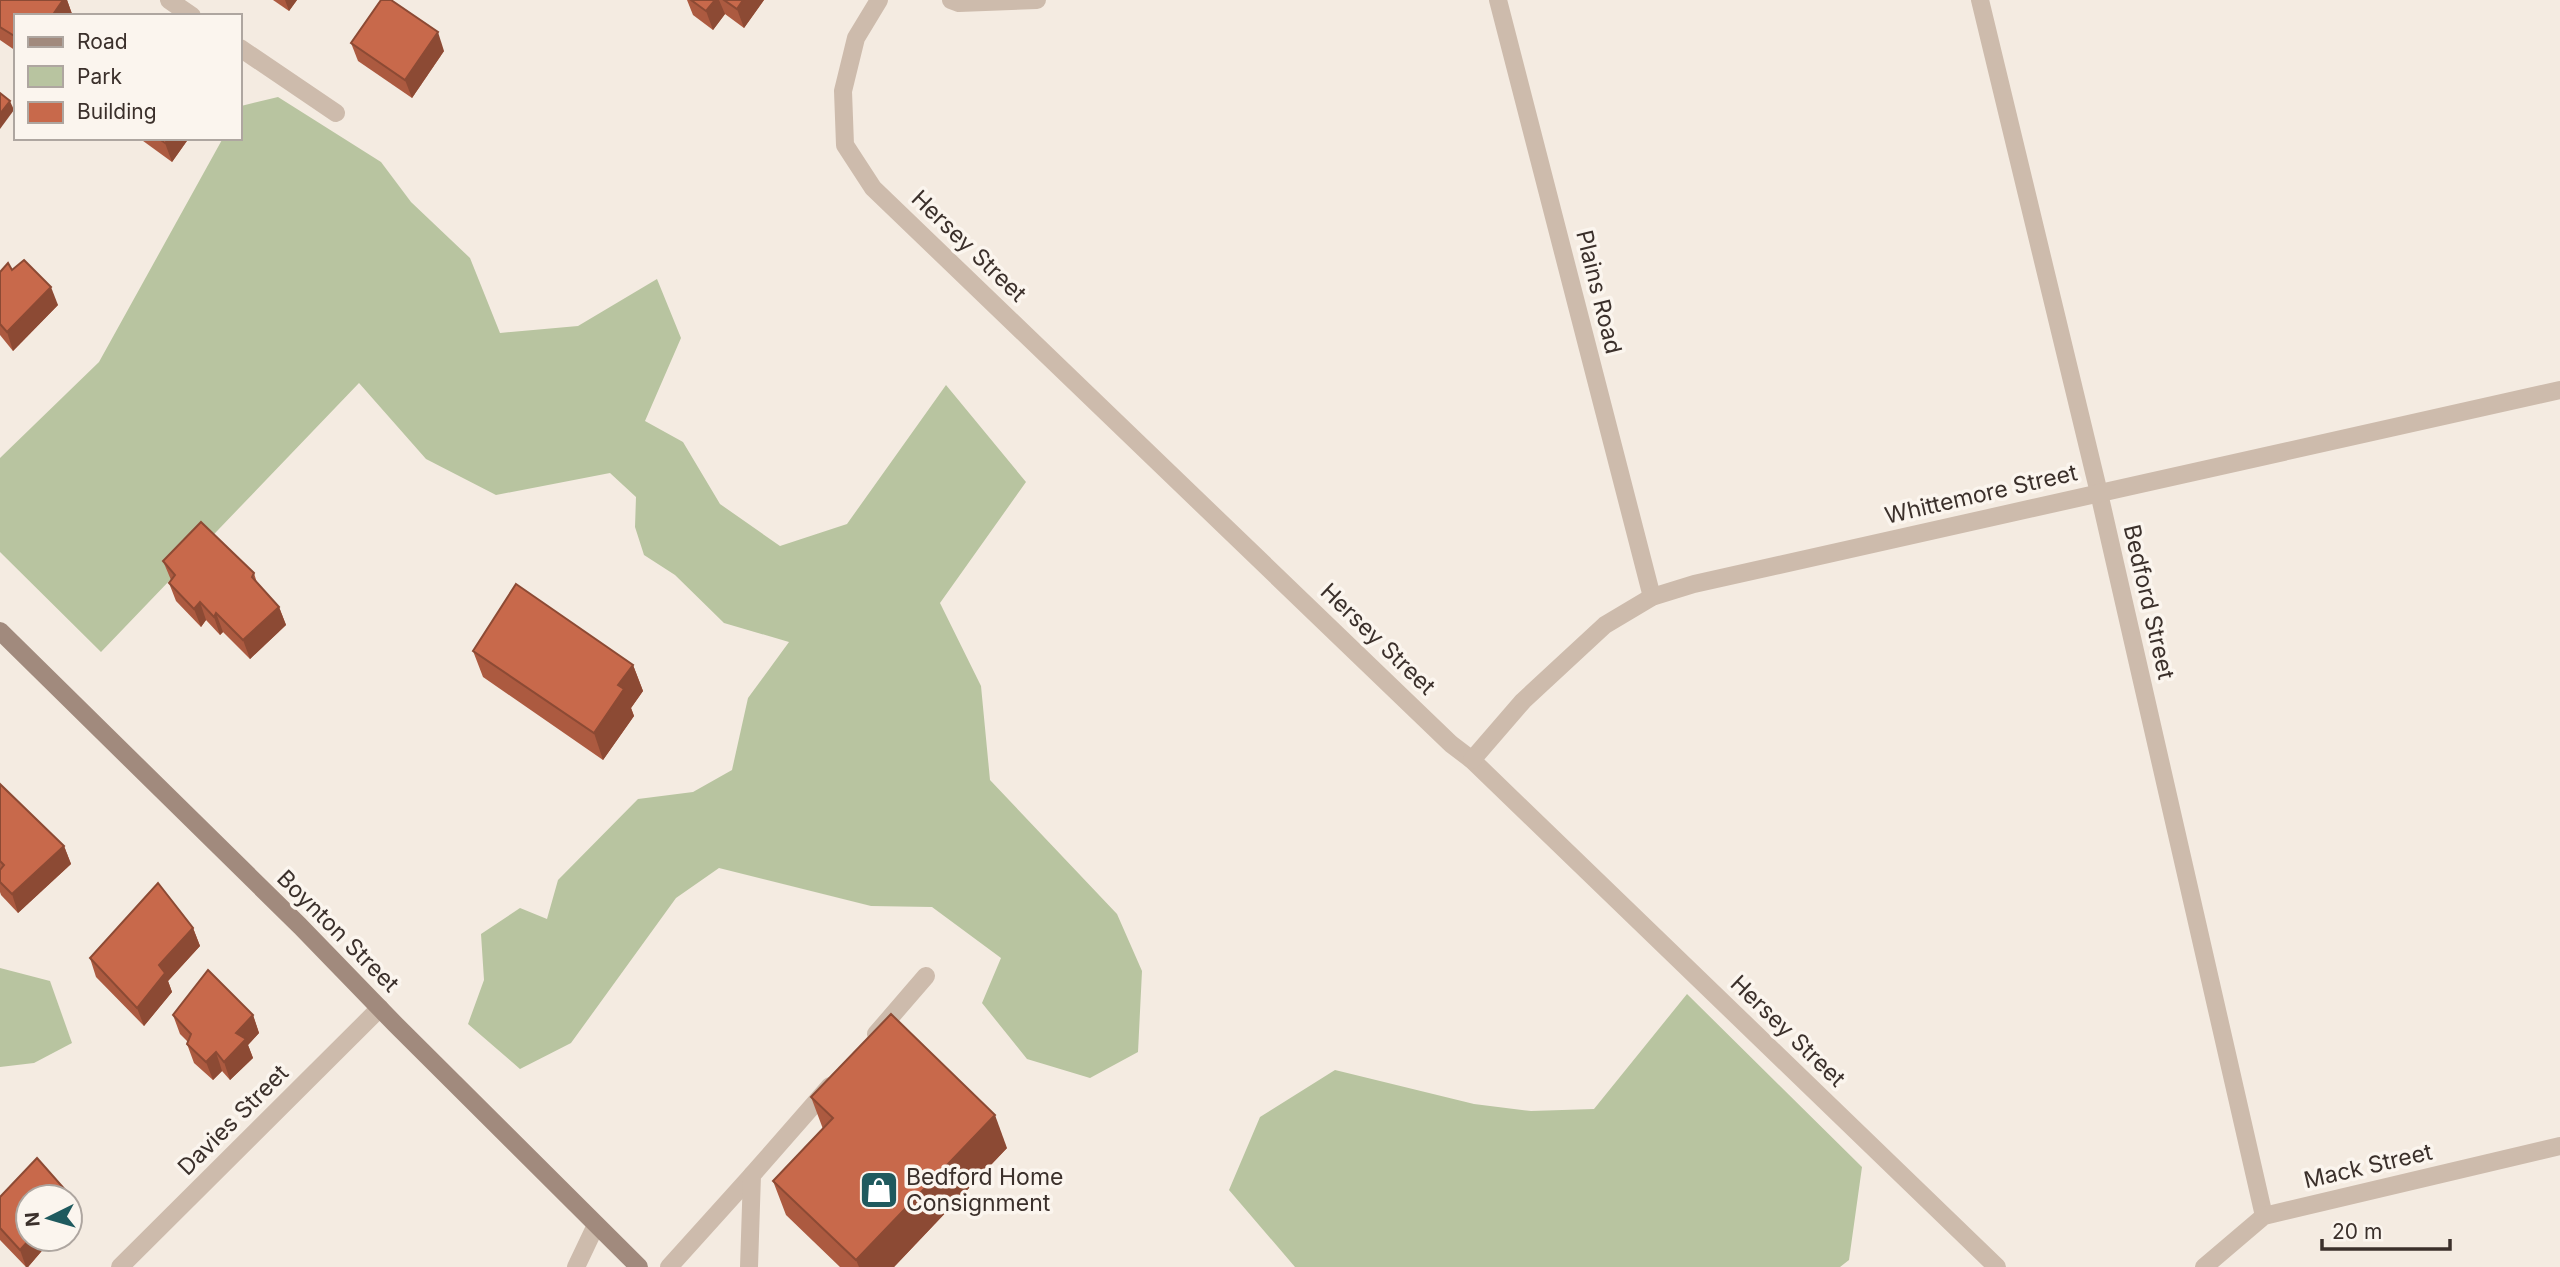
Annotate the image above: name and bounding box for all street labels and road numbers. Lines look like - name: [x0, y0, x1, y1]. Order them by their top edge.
- street label: Hersey Street: [906, 184, 1032, 308]
- street label: Plains Road: [1570, 227, 1628, 357]
- street label: Whittemore Street: [1882, 458, 2080, 530]
- street label: Bedford Street: [2118, 522, 2181, 683]
- street label: Hersey Street: [1315, 577, 1441, 701]
- street label: Boynton Street: [271, 864, 405, 998]
- street label: Hersey Street: [1725, 969, 1851, 1093]
- street label: Davies Street: [172, 1059, 294, 1181]
- street label: Mack Street: [2301, 1138, 2435, 1194]

